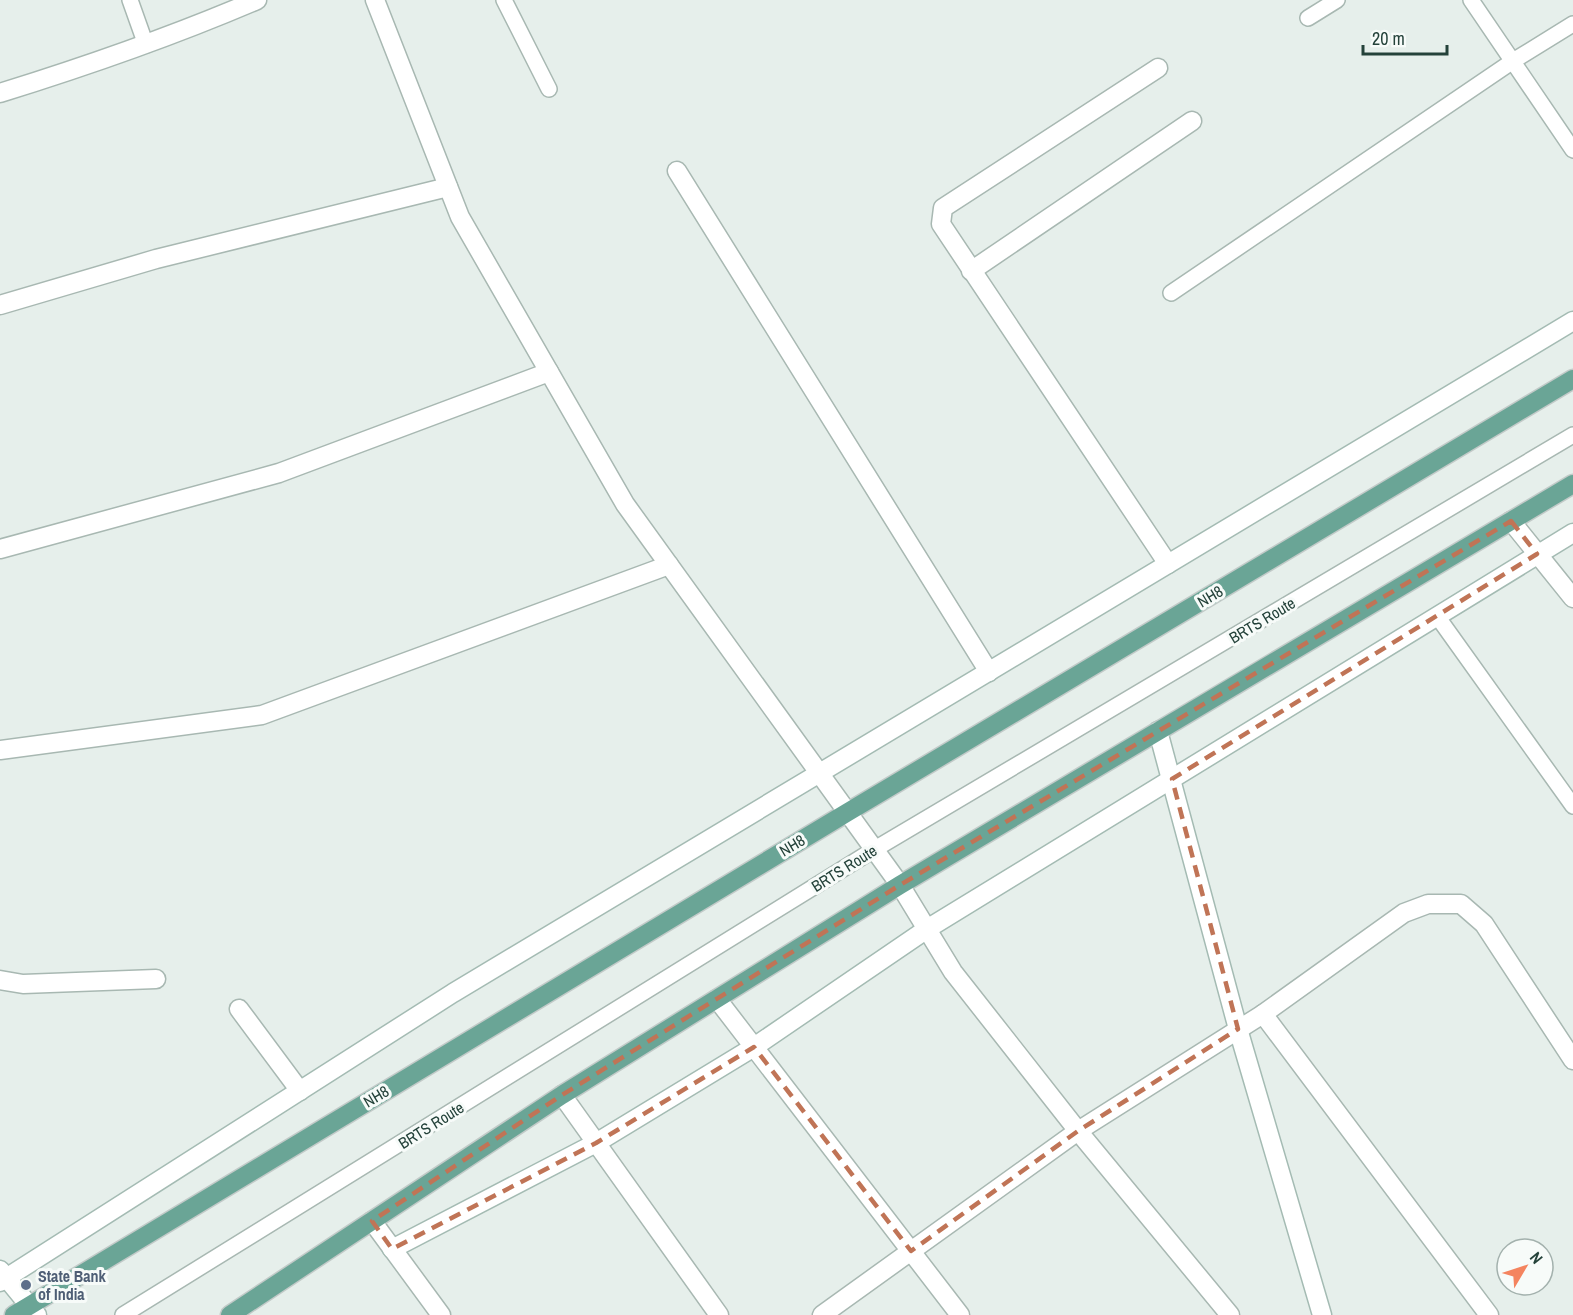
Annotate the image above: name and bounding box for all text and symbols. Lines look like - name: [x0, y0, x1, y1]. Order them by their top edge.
- scale bar: [1363, 18, 1447, 56]
- text: 20 m: [1372, 26, 1405, 51]
- street label: NH8: [1193, 580, 1227, 612]
- street label: BRTS Route: [1225, 592, 1299, 648]
- street label: NH8: [775, 829, 809, 861]
- street label: BRTS Route: [807, 839, 881, 897]
- street label: NH8: [359, 1080, 393, 1112]
- street label: BRTS Route: [394, 1096, 468, 1154]
- north arrow: [1495, 1237, 1555, 1297]
- text: N: [1525, 1247, 1548, 1268]
- place label: State Bank of India: [38, 1265, 107, 1305]
- marker: State Bank of India: [19, 1278, 33, 1292]

